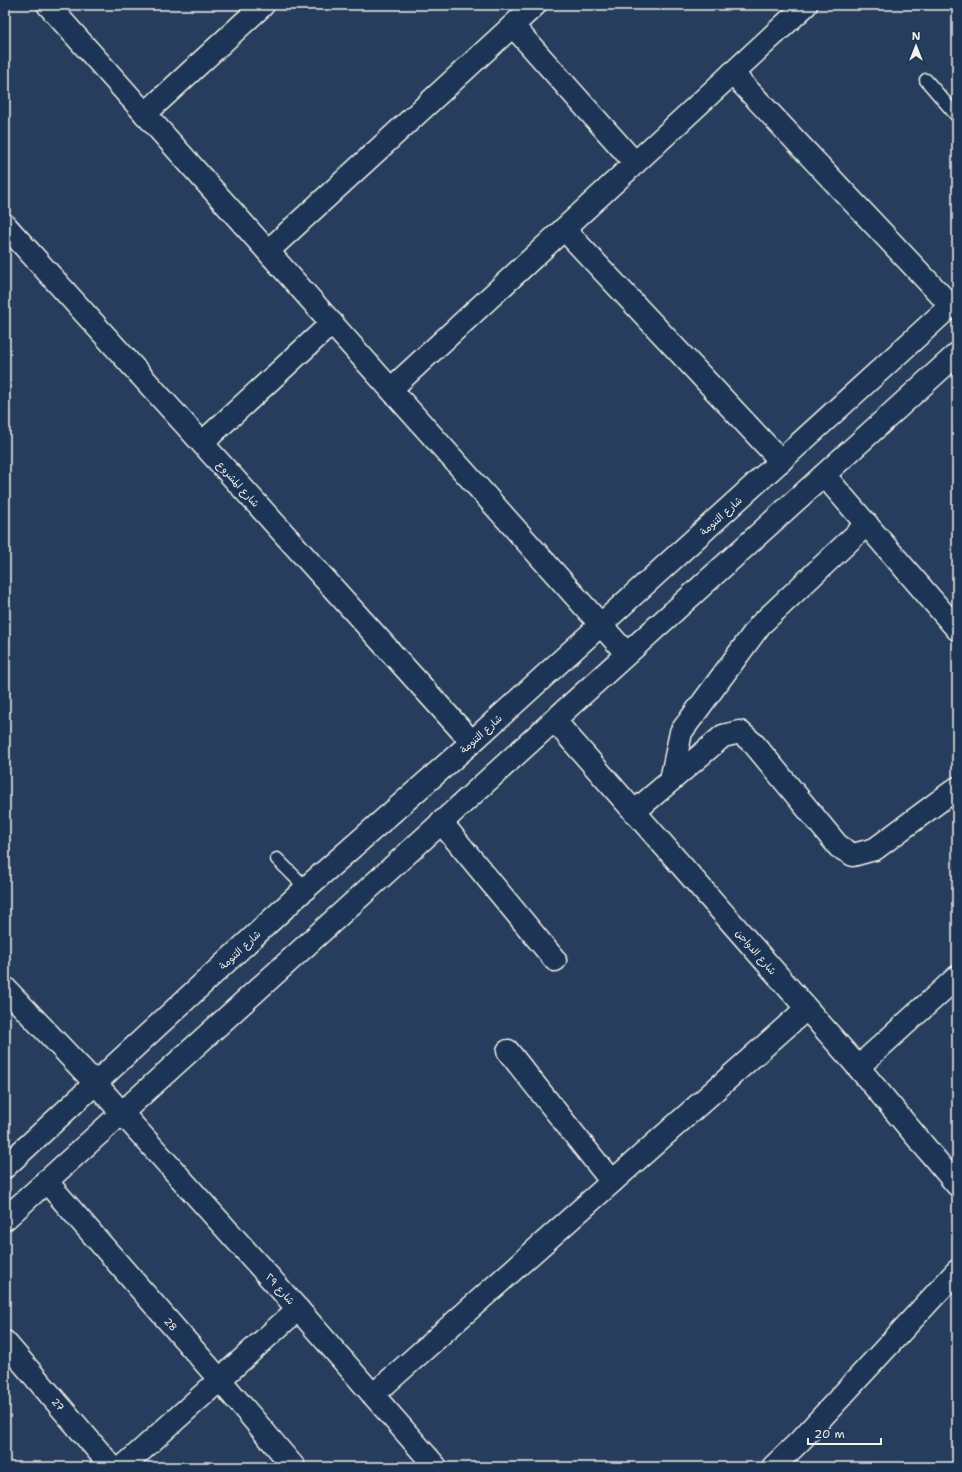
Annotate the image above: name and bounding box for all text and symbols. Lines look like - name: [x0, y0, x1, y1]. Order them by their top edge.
- north arrow: [896, 26, 936, 66]
- text: N: [912, 29, 921, 44]
- street label: شارع المشروع: [213, 458, 262, 511]
- street label: شارع التنومة: [697, 494, 746, 539]
- street label: شارع التنومة: [457, 712, 506, 757]
- street label: شارع التنومة: [217, 927, 264, 973]
- street label: شارع الدواجن: [732, 927, 779, 978]
- street label: شارع ٢٩: [262, 1271, 298, 1308]
- street label: 28: [162, 1315, 180, 1333]
- street label: 27: [49, 1395, 68, 1414]
- scale bar: [808, 1420, 881, 1446]
- text: 20 m: [814, 1426, 845, 1442]

